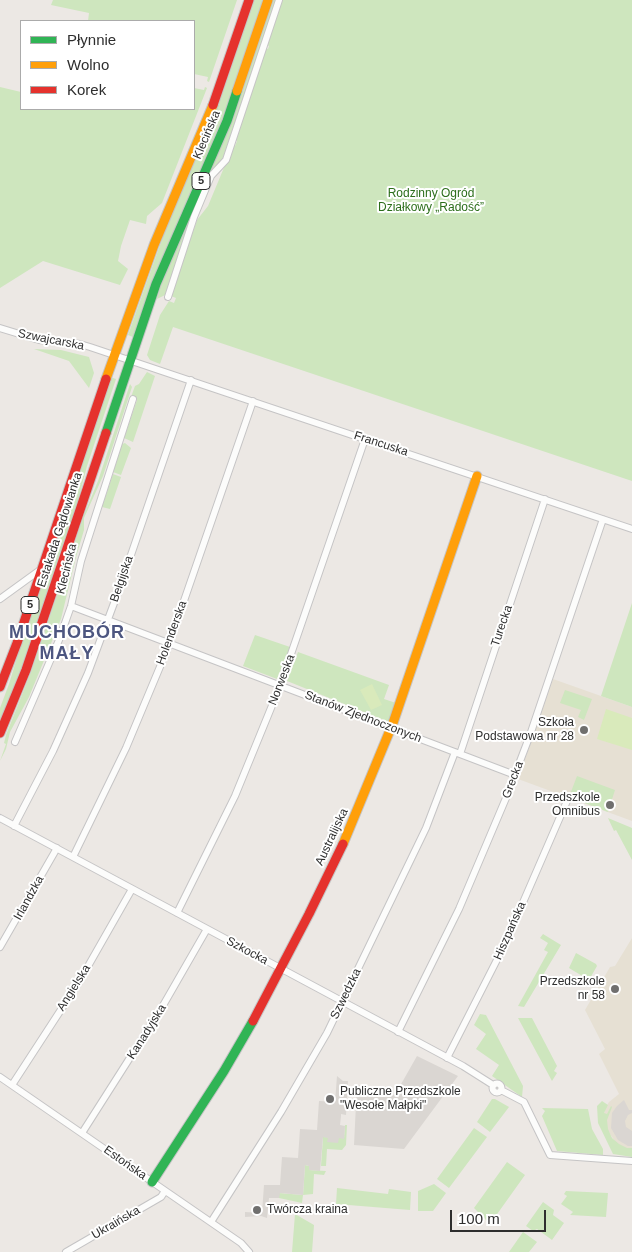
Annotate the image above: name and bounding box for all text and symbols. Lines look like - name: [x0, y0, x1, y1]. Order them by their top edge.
- legend: [20, 20, 195, 110]
- text: Płynnie: [67, 31, 116, 48]
- text: Wolno: [67, 56, 109, 73]
- text: Korek: [67, 81, 106, 98]
- street label: Klecińska: [190, 109, 224, 161]
- road number: 5: [192, 172, 210, 190]
- park label: Rodzinny Ogród Działkowy „Radość”: [378, 187, 484, 215]
- street label: Szwajcarska: [17, 327, 85, 353]
- street label: Francuska: [352, 428, 410, 460]
- street label: Estakada Gądowianka: [35, 471, 85, 589]
- street label: Klecińska: [54, 542, 80, 596]
- street label: Belgijska: [107, 554, 137, 604]
- road number: 5: [21, 596, 39, 614]
- street label: Holenderska: [154, 599, 190, 667]
- street label: Turecka: [488, 603, 516, 649]
- district label: MUCHOBÓR MAŁY: [8, 622, 126, 664]
- street label: Norweska: [266, 653, 298, 707]
- street label: Stanów Zjednoczonych: [303, 688, 423, 746]
- place label: Szkoła Podstawowa nr 28: [475, 716, 574, 744]
- marker: Szkoła Podstawowa nr 28: [578, 724, 590, 736]
- street label: Grecka: [499, 759, 527, 801]
- place label: Przedszkole Omnibus: [535, 791, 600, 819]
- marker: Przedszkole Omnibus: [604, 799, 616, 811]
- street label: Australijska: [313, 806, 351, 868]
- street label: Irlandzka: [11, 873, 47, 923]
- street label: Hiszpańska: [491, 900, 529, 962]
- street label: Szkocka: [224, 934, 270, 968]
- street label: Angielska: [54, 962, 94, 1014]
- street label: Szwedzka: [328, 966, 364, 1022]
- place label: Przedszkole nr 58: [540, 975, 605, 1003]
- marker: Przedszkole nr 58: [609, 983, 621, 995]
- street label: Kanadyjska: [124, 1002, 170, 1062]
- place label: Publiczne Przedszkole "Wesołe Małpki": [340, 1085, 461, 1113]
- marker: Publiczne Przedszkole "Wesołe Małpki": [324, 1093, 336, 1105]
- street label: Estońska: [101, 1143, 149, 1183]
- scale bar: [452, 1200, 548, 1232]
- street label: Ukraińska: [89, 1203, 143, 1243]
- place label: Twórcza kraina: [267, 1203, 348, 1217]
- marker: Twórcza kraina: [251, 1204, 263, 1216]
- text: 100 m: [458, 1210, 500, 1227]

